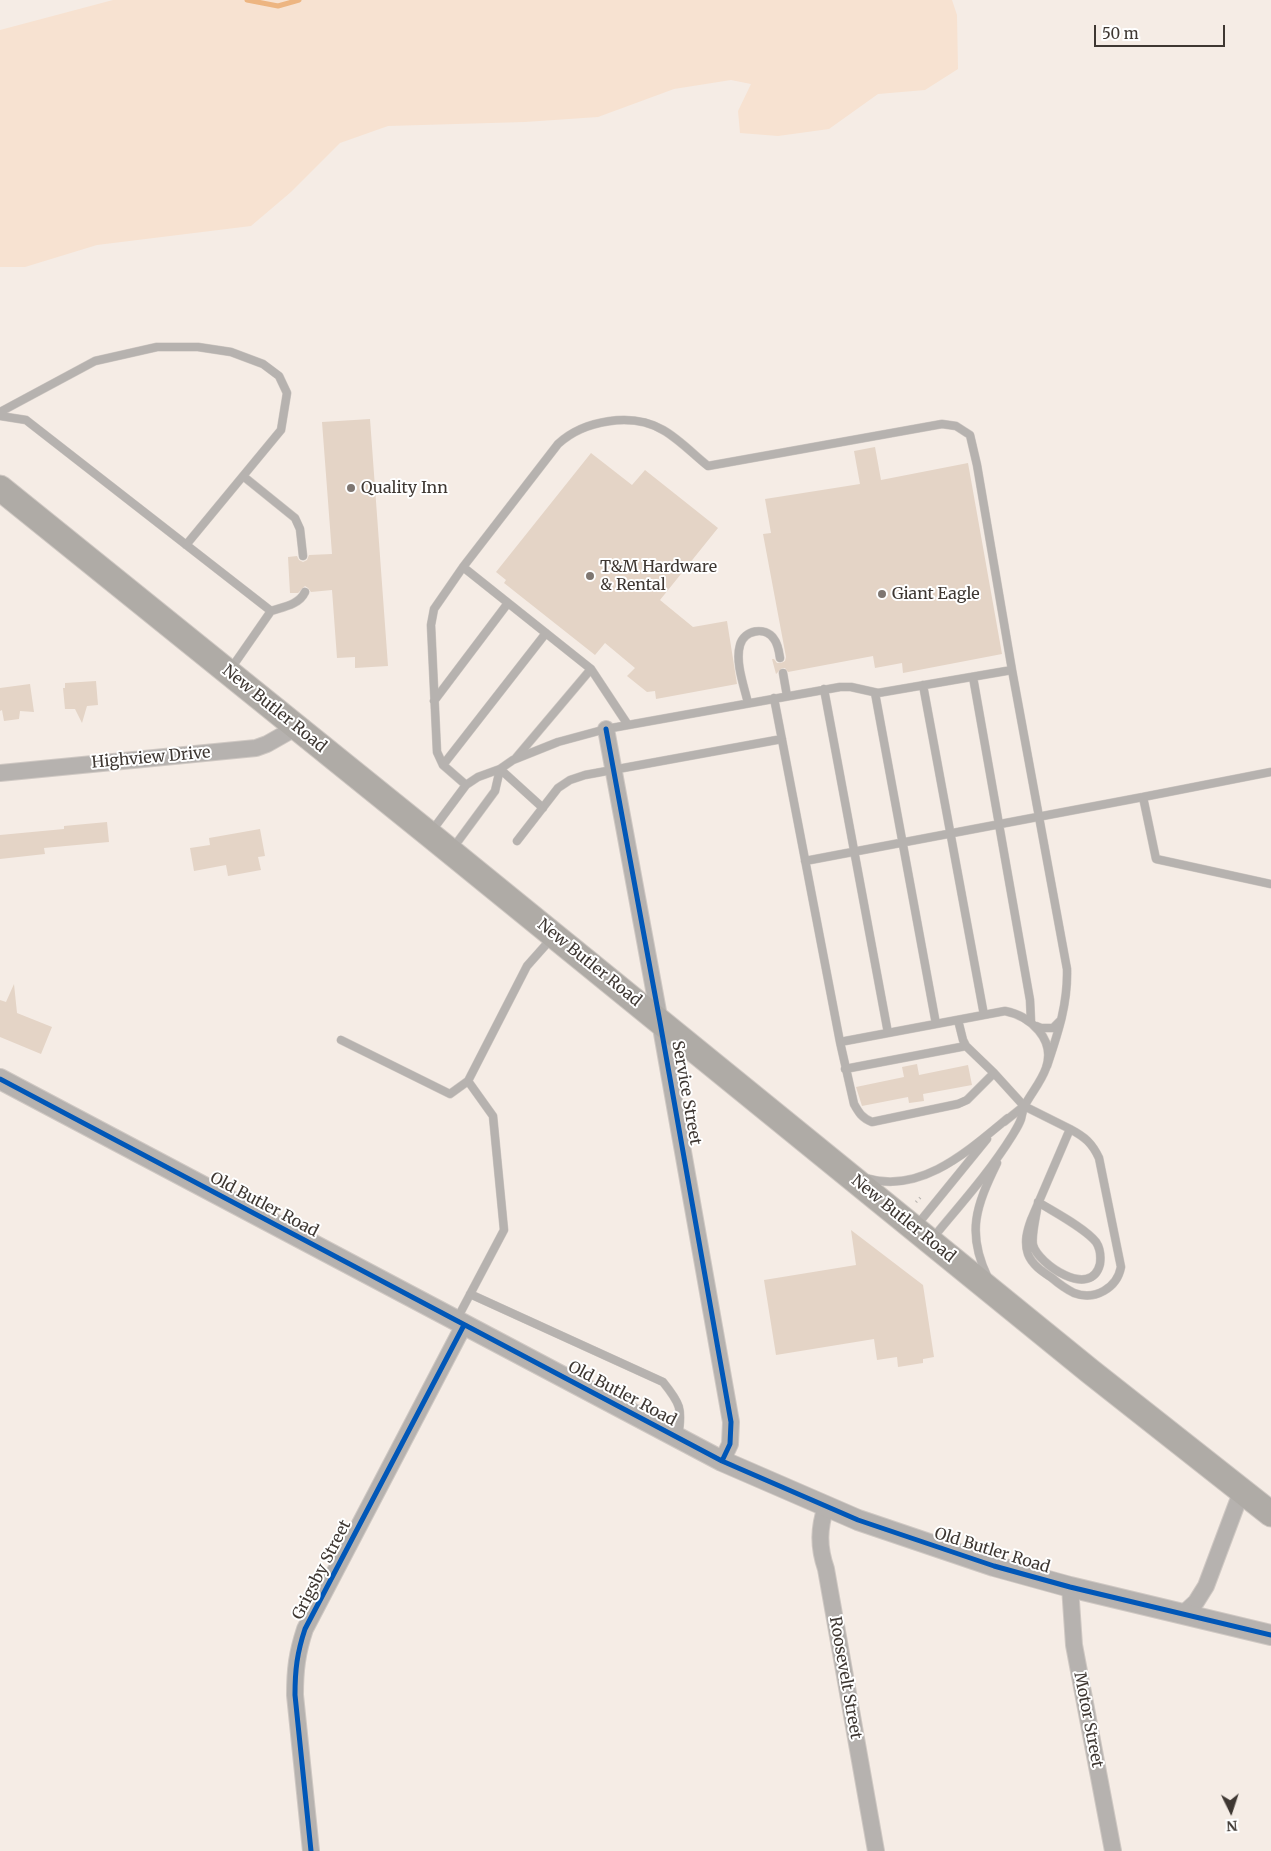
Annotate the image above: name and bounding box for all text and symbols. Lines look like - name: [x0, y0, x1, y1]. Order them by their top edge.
- scale bar: [1096, 15, 1227, 47]
- text: 50 m: [1102, 24, 1139, 43]
- place label: Quality Inn: [361, 478, 448, 498]
- marker: Quality Inn: [345, 482, 357, 494]
- place label: T&M Hardware & Rental: [600, 557, 717, 595]
- marker: T&M Hardware & Rental: [584, 570, 596, 582]
- place label: Giant Eagle: [892, 584, 980, 604]
- marker: Giant Eagle: [876, 588, 888, 600]
- street label: New Butler Road: [218, 661, 330, 757]
- street label: Highview Drive: [91, 743, 211, 773]
- street label: New Butler Road: [533, 915, 645, 1011]
- street label: Service Street: [667, 1039, 705, 1147]
- street label: Old Butler Road: [207, 1168, 321, 1242]
- street label: New Butler Road: [847, 1171, 959, 1267]
- street label: Old Butler Road: [565, 1357, 679, 1431]
- street label: Grigsby Street: [289, 1517, 355, 1623]
- street label: Old Butler Road: [932, 1524, 1052, 1578]
- street label: Roosevelt Street: [825, 1615, 865, 1741]
- street label: Motor Street: [1069, 1671, 1107, 1769]
- north arrow: [1206, 1786, 1256, 1836]
- text: N: [1226, 1817, 1238, 1835]

